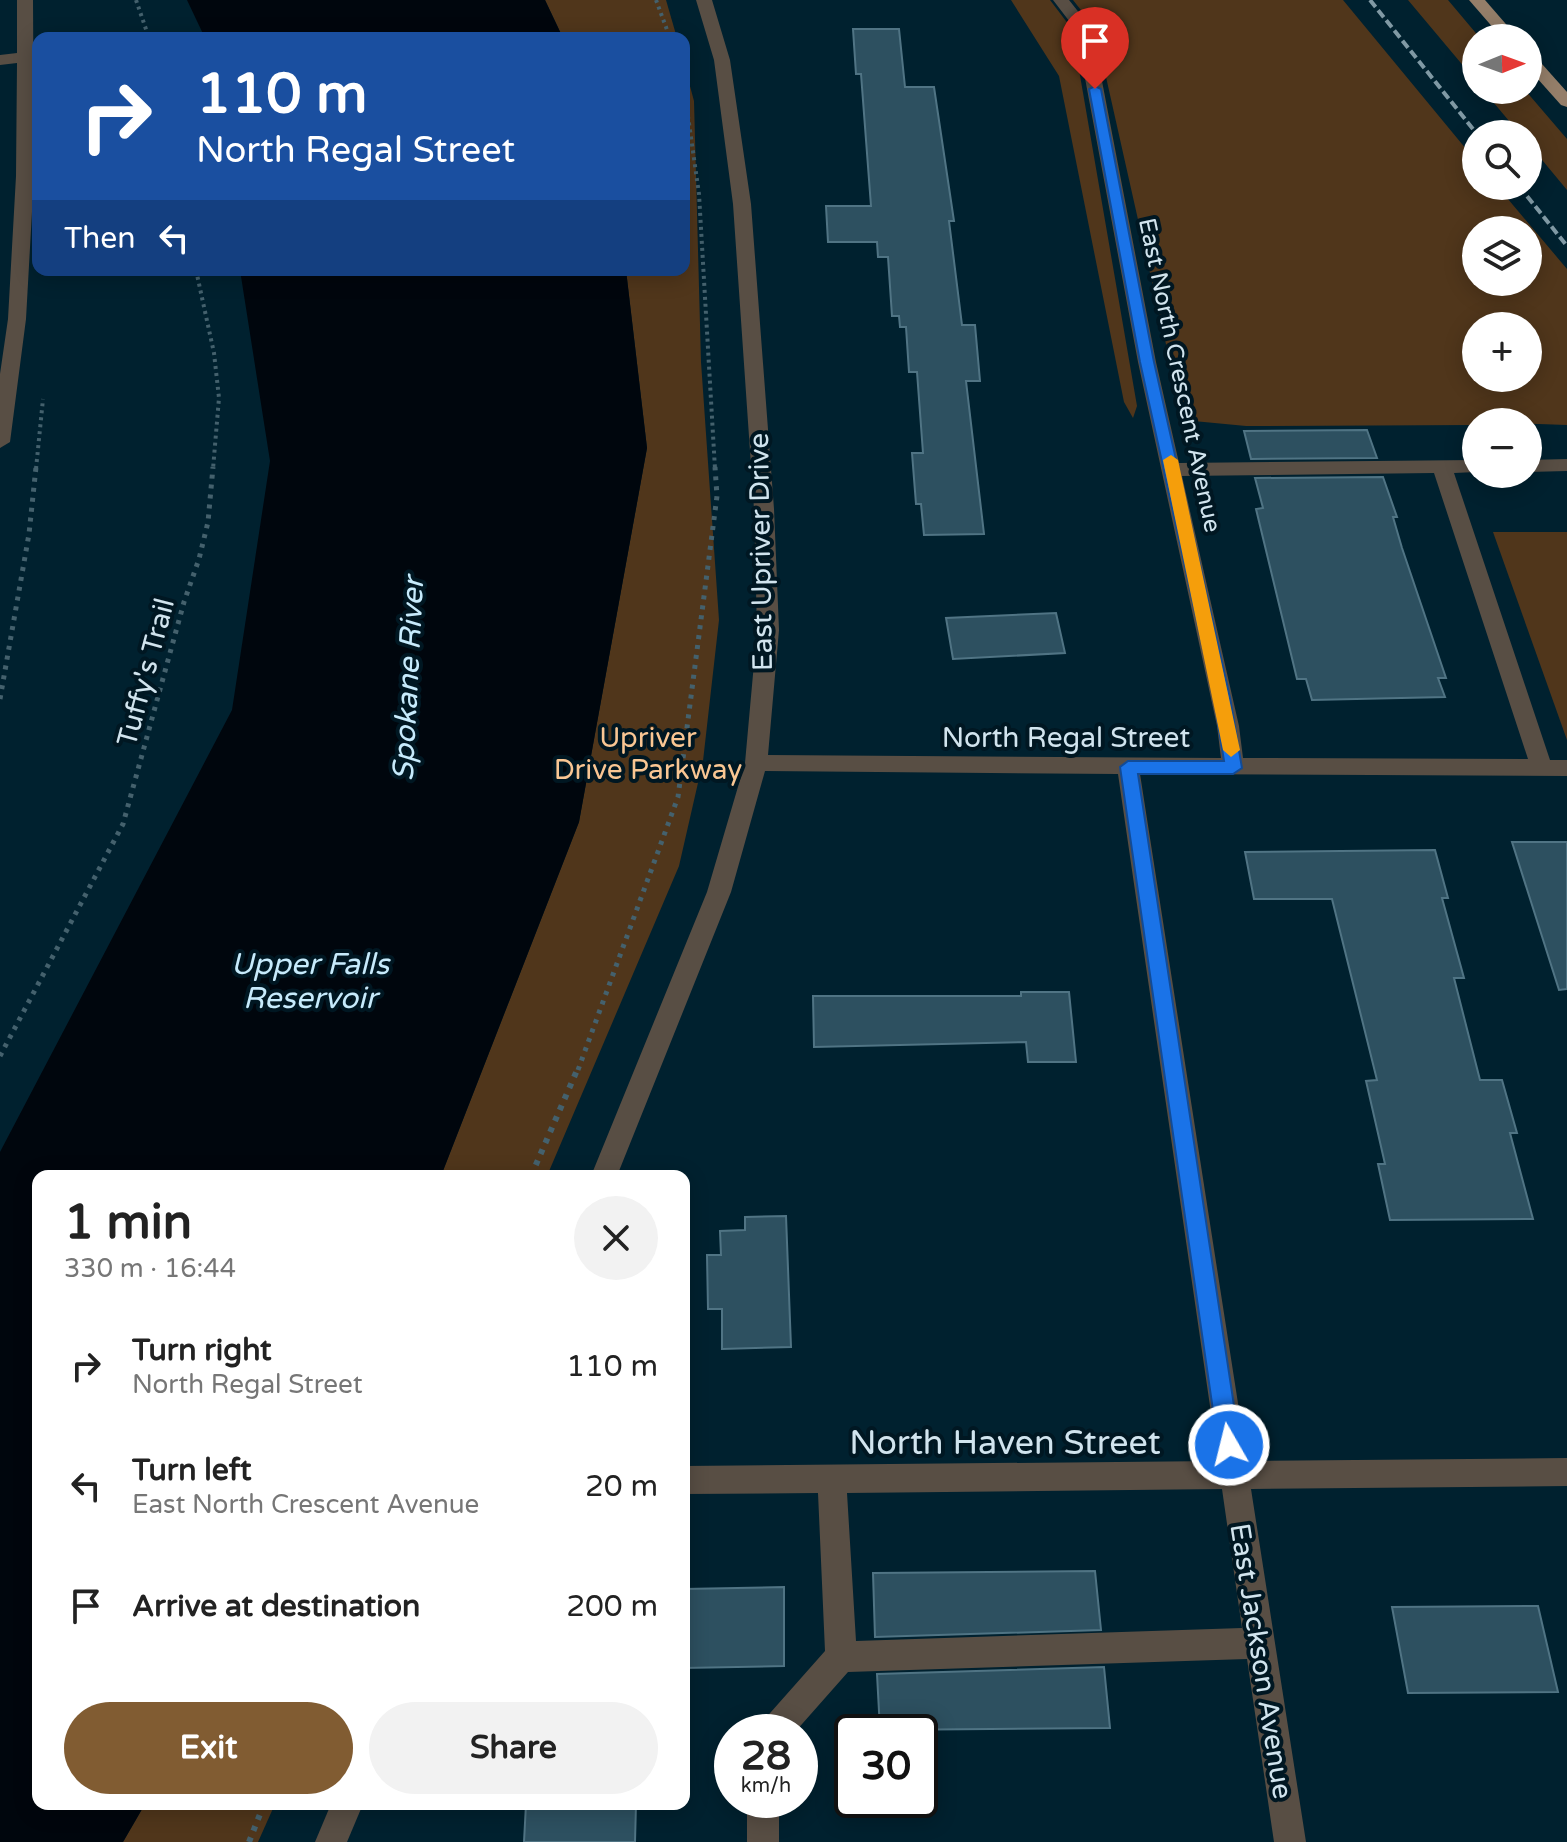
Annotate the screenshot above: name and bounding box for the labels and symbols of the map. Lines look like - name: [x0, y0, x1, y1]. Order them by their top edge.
- pin: [1061, 7, 1129, 89]
- north arrow: [1462, 24, 1542, 104]
- street label: East North Crescent Avenue: [1132, 215, 1227, 535]
- street label: East Upriver Drive: [742, 433, 780, 671]
- water label: Spokane River: [385, 573, 433, 782]
- street label: Tuffy's Trail: [110, 595, 182, 750]
- park label: Upriver Drive Parkway: [554, 721, 742, 787]
- street label: North Regal Street: [942, 721, 1190, 755]
- water label: Upper Falls Reservoir: [231, 946, 392, 1017]
- position arrow: [1187, 1403, 1271, 1487]
- street label: North Haven Street: [849, 1423, 1161, 1464]
- street label: East Jackson Avenue: [1222, 1521, 1300, 1801]
- speed limit sign: 30: [834, 1714, 938, 1818]

